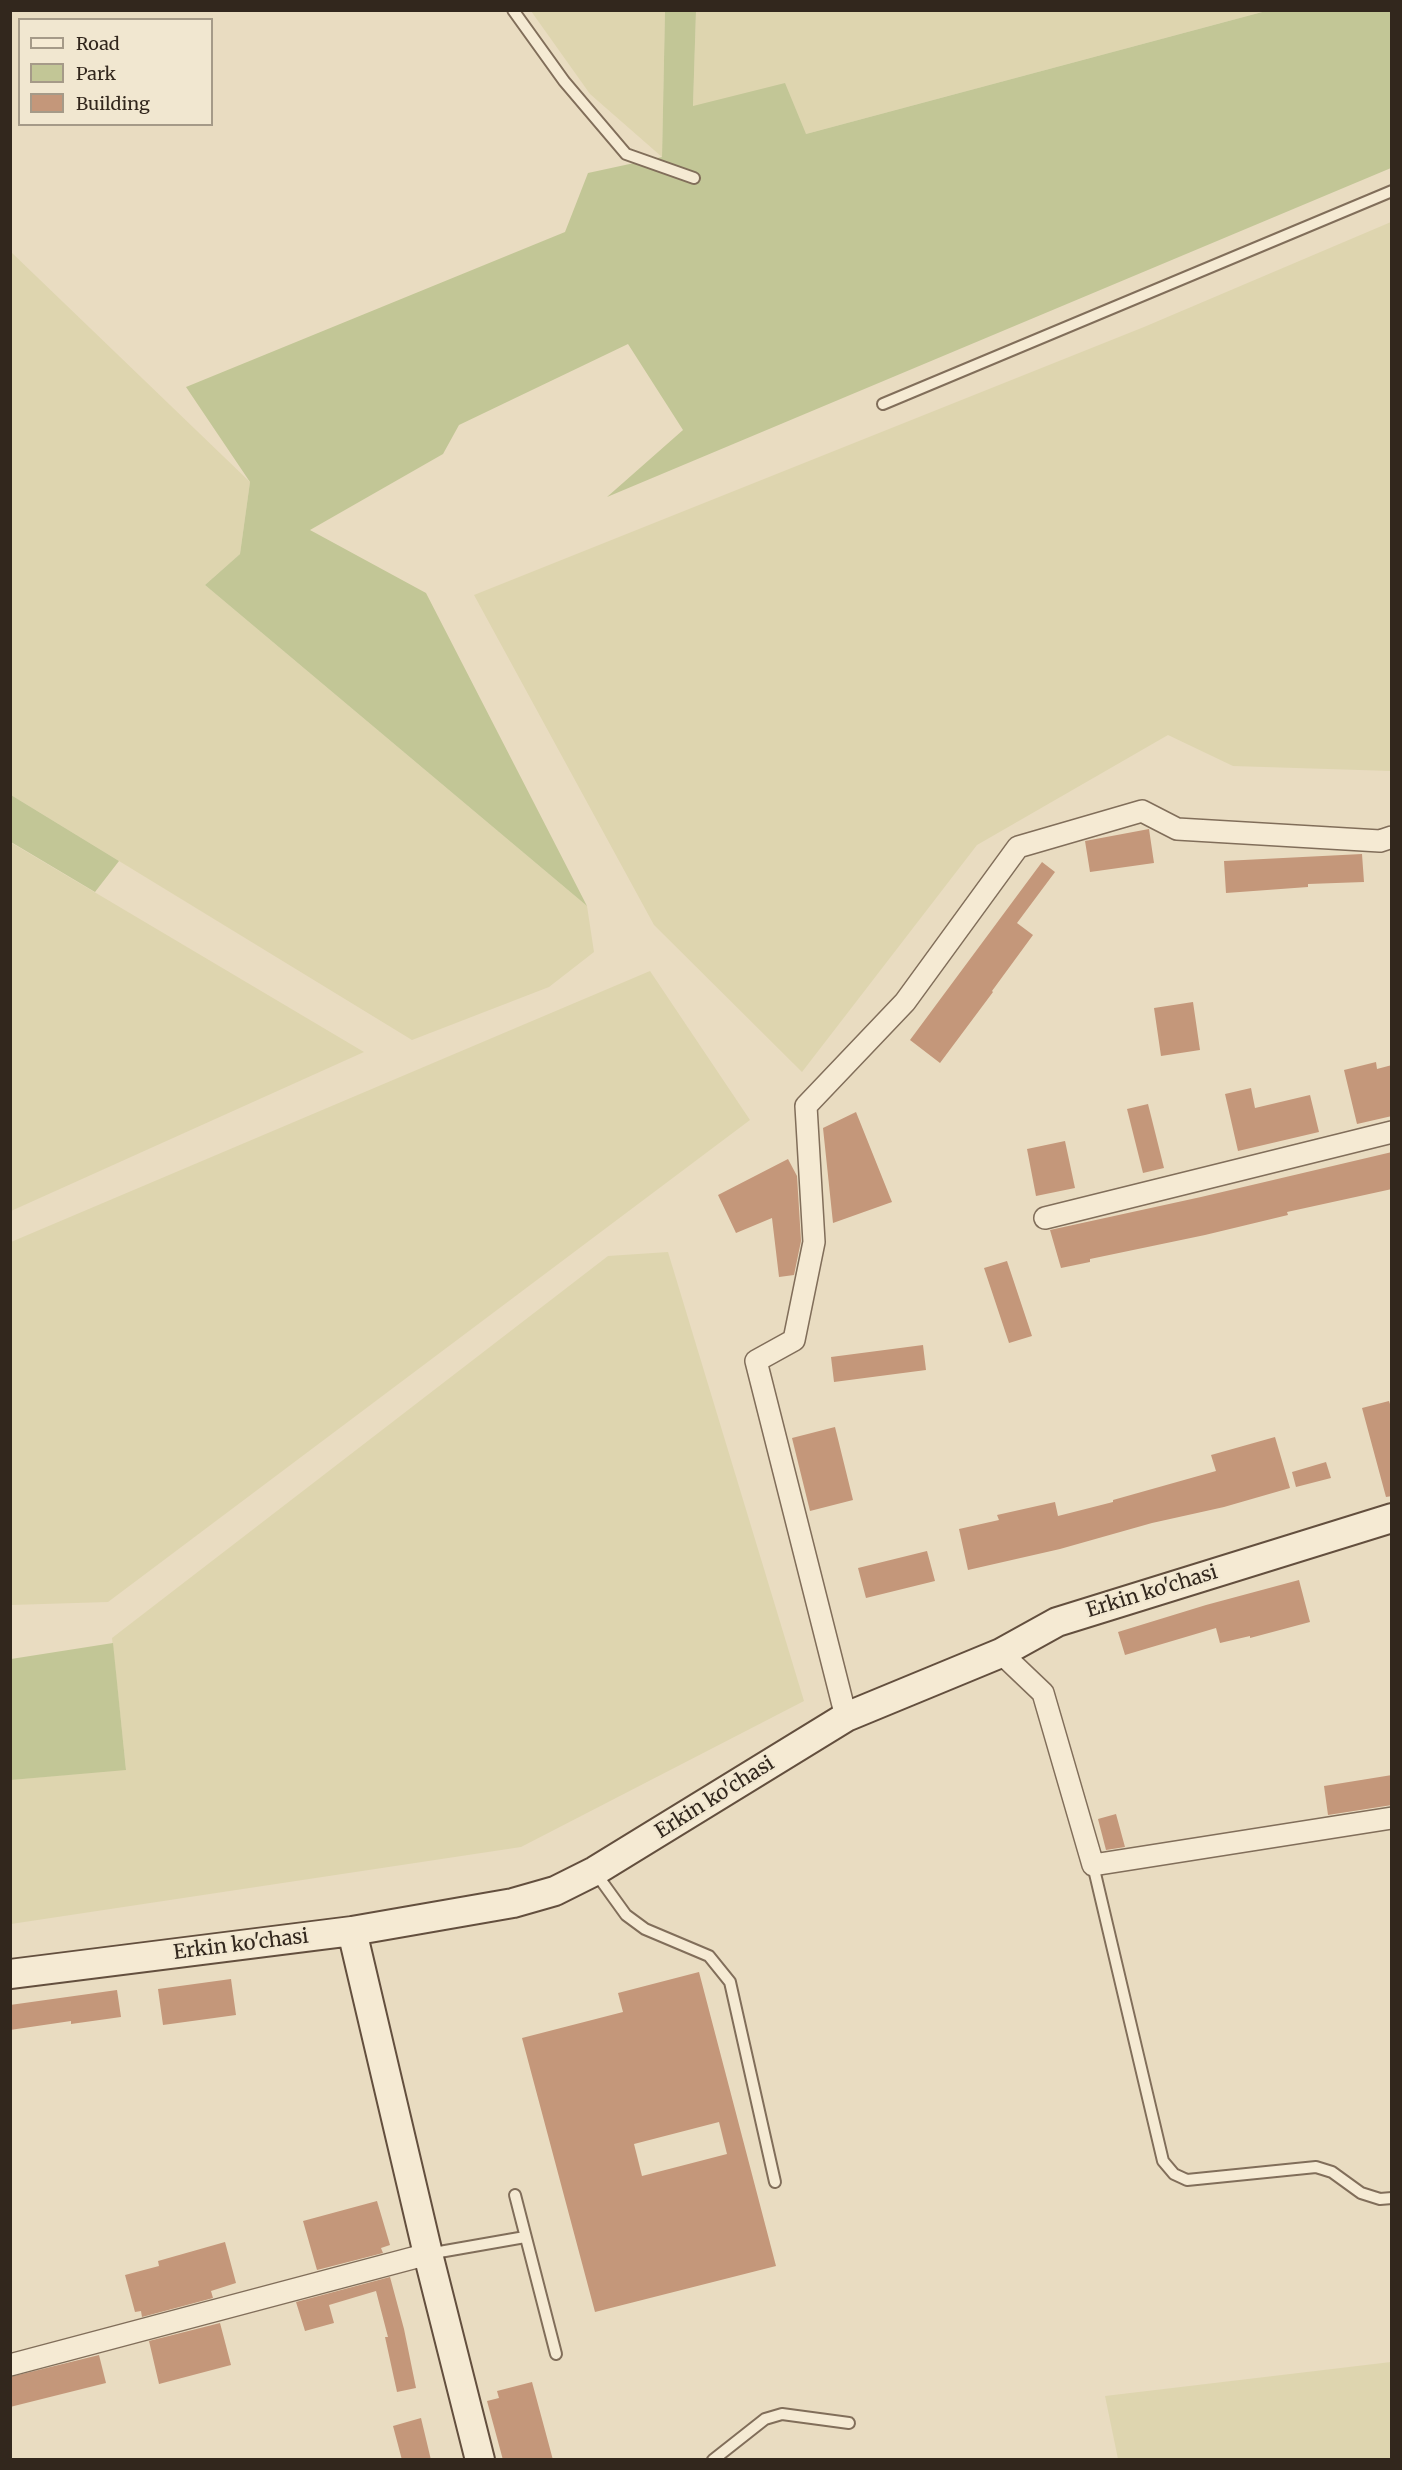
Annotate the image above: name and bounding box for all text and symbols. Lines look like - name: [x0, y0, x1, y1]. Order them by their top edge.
- legend: [18, 18, 213, 126]
- text: Road: [76, 32, 120, 55]
- text: Park: [76, 62, 116, 85]
- text: Building: [76, 92, 150, 115]
- street label: Erkin ko'chasi: [1084, 1561, 1220, 1623]
- street label: Erkin ko'chasi: [651, 1752, 779, 1844]
- street label: Erkin ko'chasi: [172, 1925, 310, 1965]

